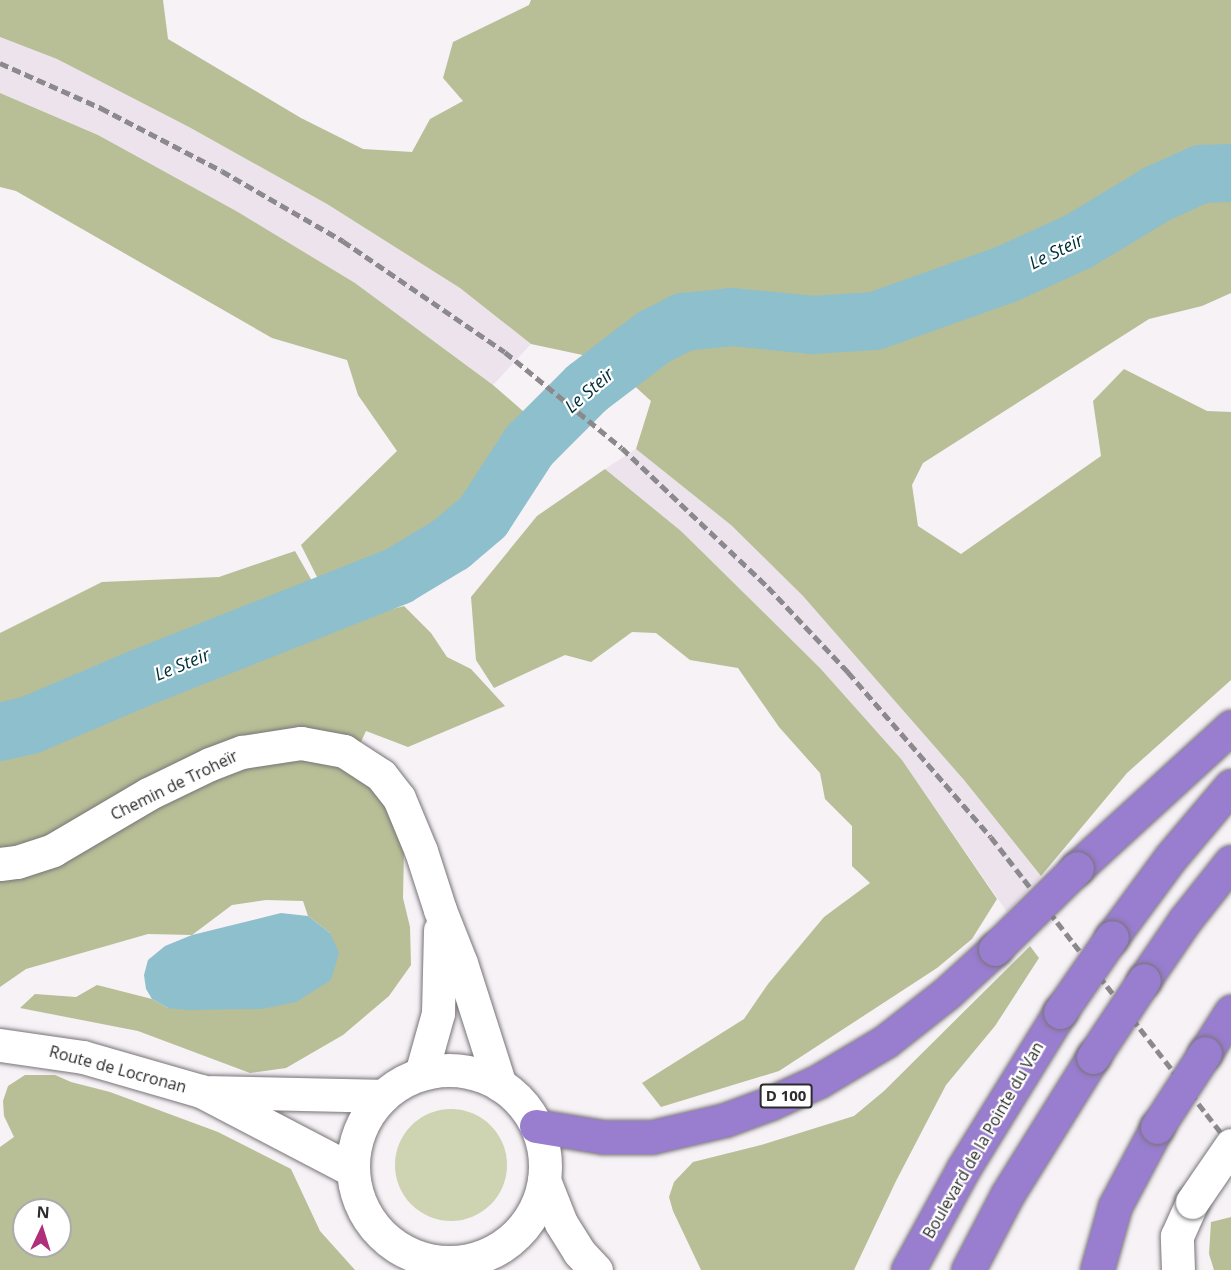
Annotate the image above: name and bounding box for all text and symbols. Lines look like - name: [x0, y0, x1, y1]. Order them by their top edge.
- water label: Le Steir: [1025, 229, 1087, 273]
- water label: Le Steir: [560, 363, 618, 417]
- water label: Le Steir: [151, 643, 213, 685]
- street label: Chemin de Troheïr: [107, 746, 241, 824]
- street label: Boulevard de la Pointe du Van: [919, 1038, 1047, 1242]
- street label: Route de Locronan: [47, 1041, 189, 1097]
- road number: D 100: [759, 1084, 813, 1108]
- north arrow: [12, 1198, 72, 1258]
- text: N: [36, 1201, 50, 1223]

